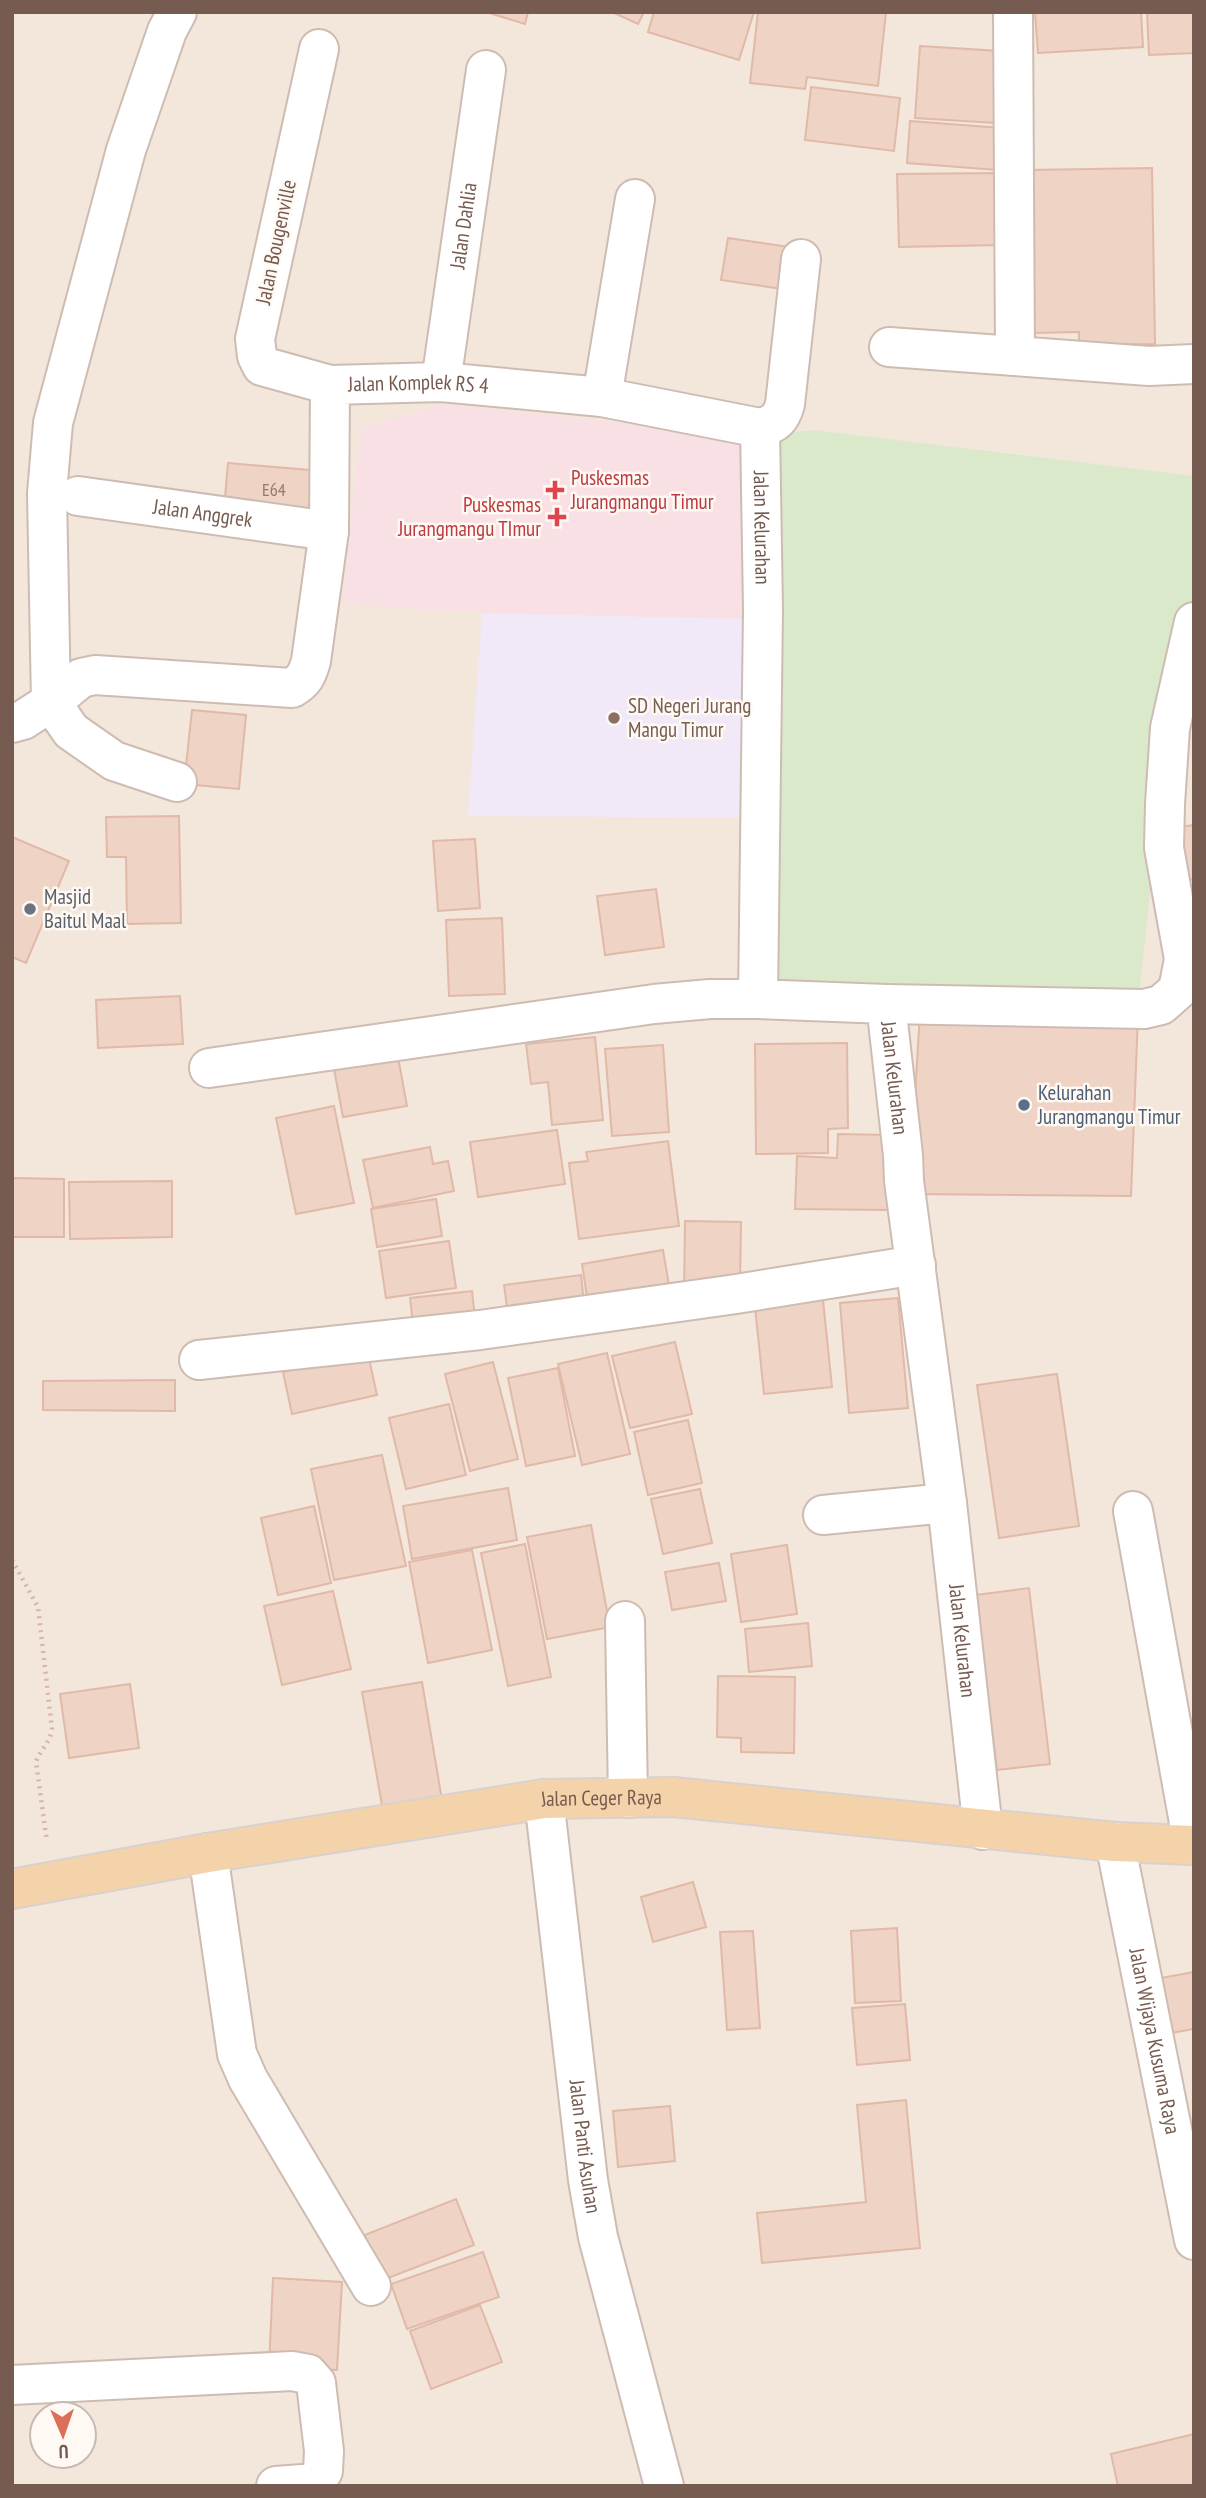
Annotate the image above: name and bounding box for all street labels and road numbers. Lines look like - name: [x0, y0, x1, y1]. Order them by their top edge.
- street label: Jalan Bougenville: [249, 177, 302, 308]
- street label: Jalan Dahlia: [443, 181, 483, 272]
- street label: Jalan Komplek RS 4: [347, 368, 490, 399]
- street label: Jalan Kelurahan: [748, 470, 777, 585]
- street label: Jalan Anggrek: [151, 493, 254, 533]
- street label: Jalan Kelurahan: [875, 1019, 915, 1136]
- street label: Jalan Kelurahan: [943, 1582, 982, 1699]
- street label: Jalan Ceger Raya: [538, 1783, 662, 1812]
- street label: Jalan Wijaya Kusuma Raya: [1123, 1945, 1187, 2136]
- street label: Jalan Panti Asuhan: [563, 2077, 608, 2215]

